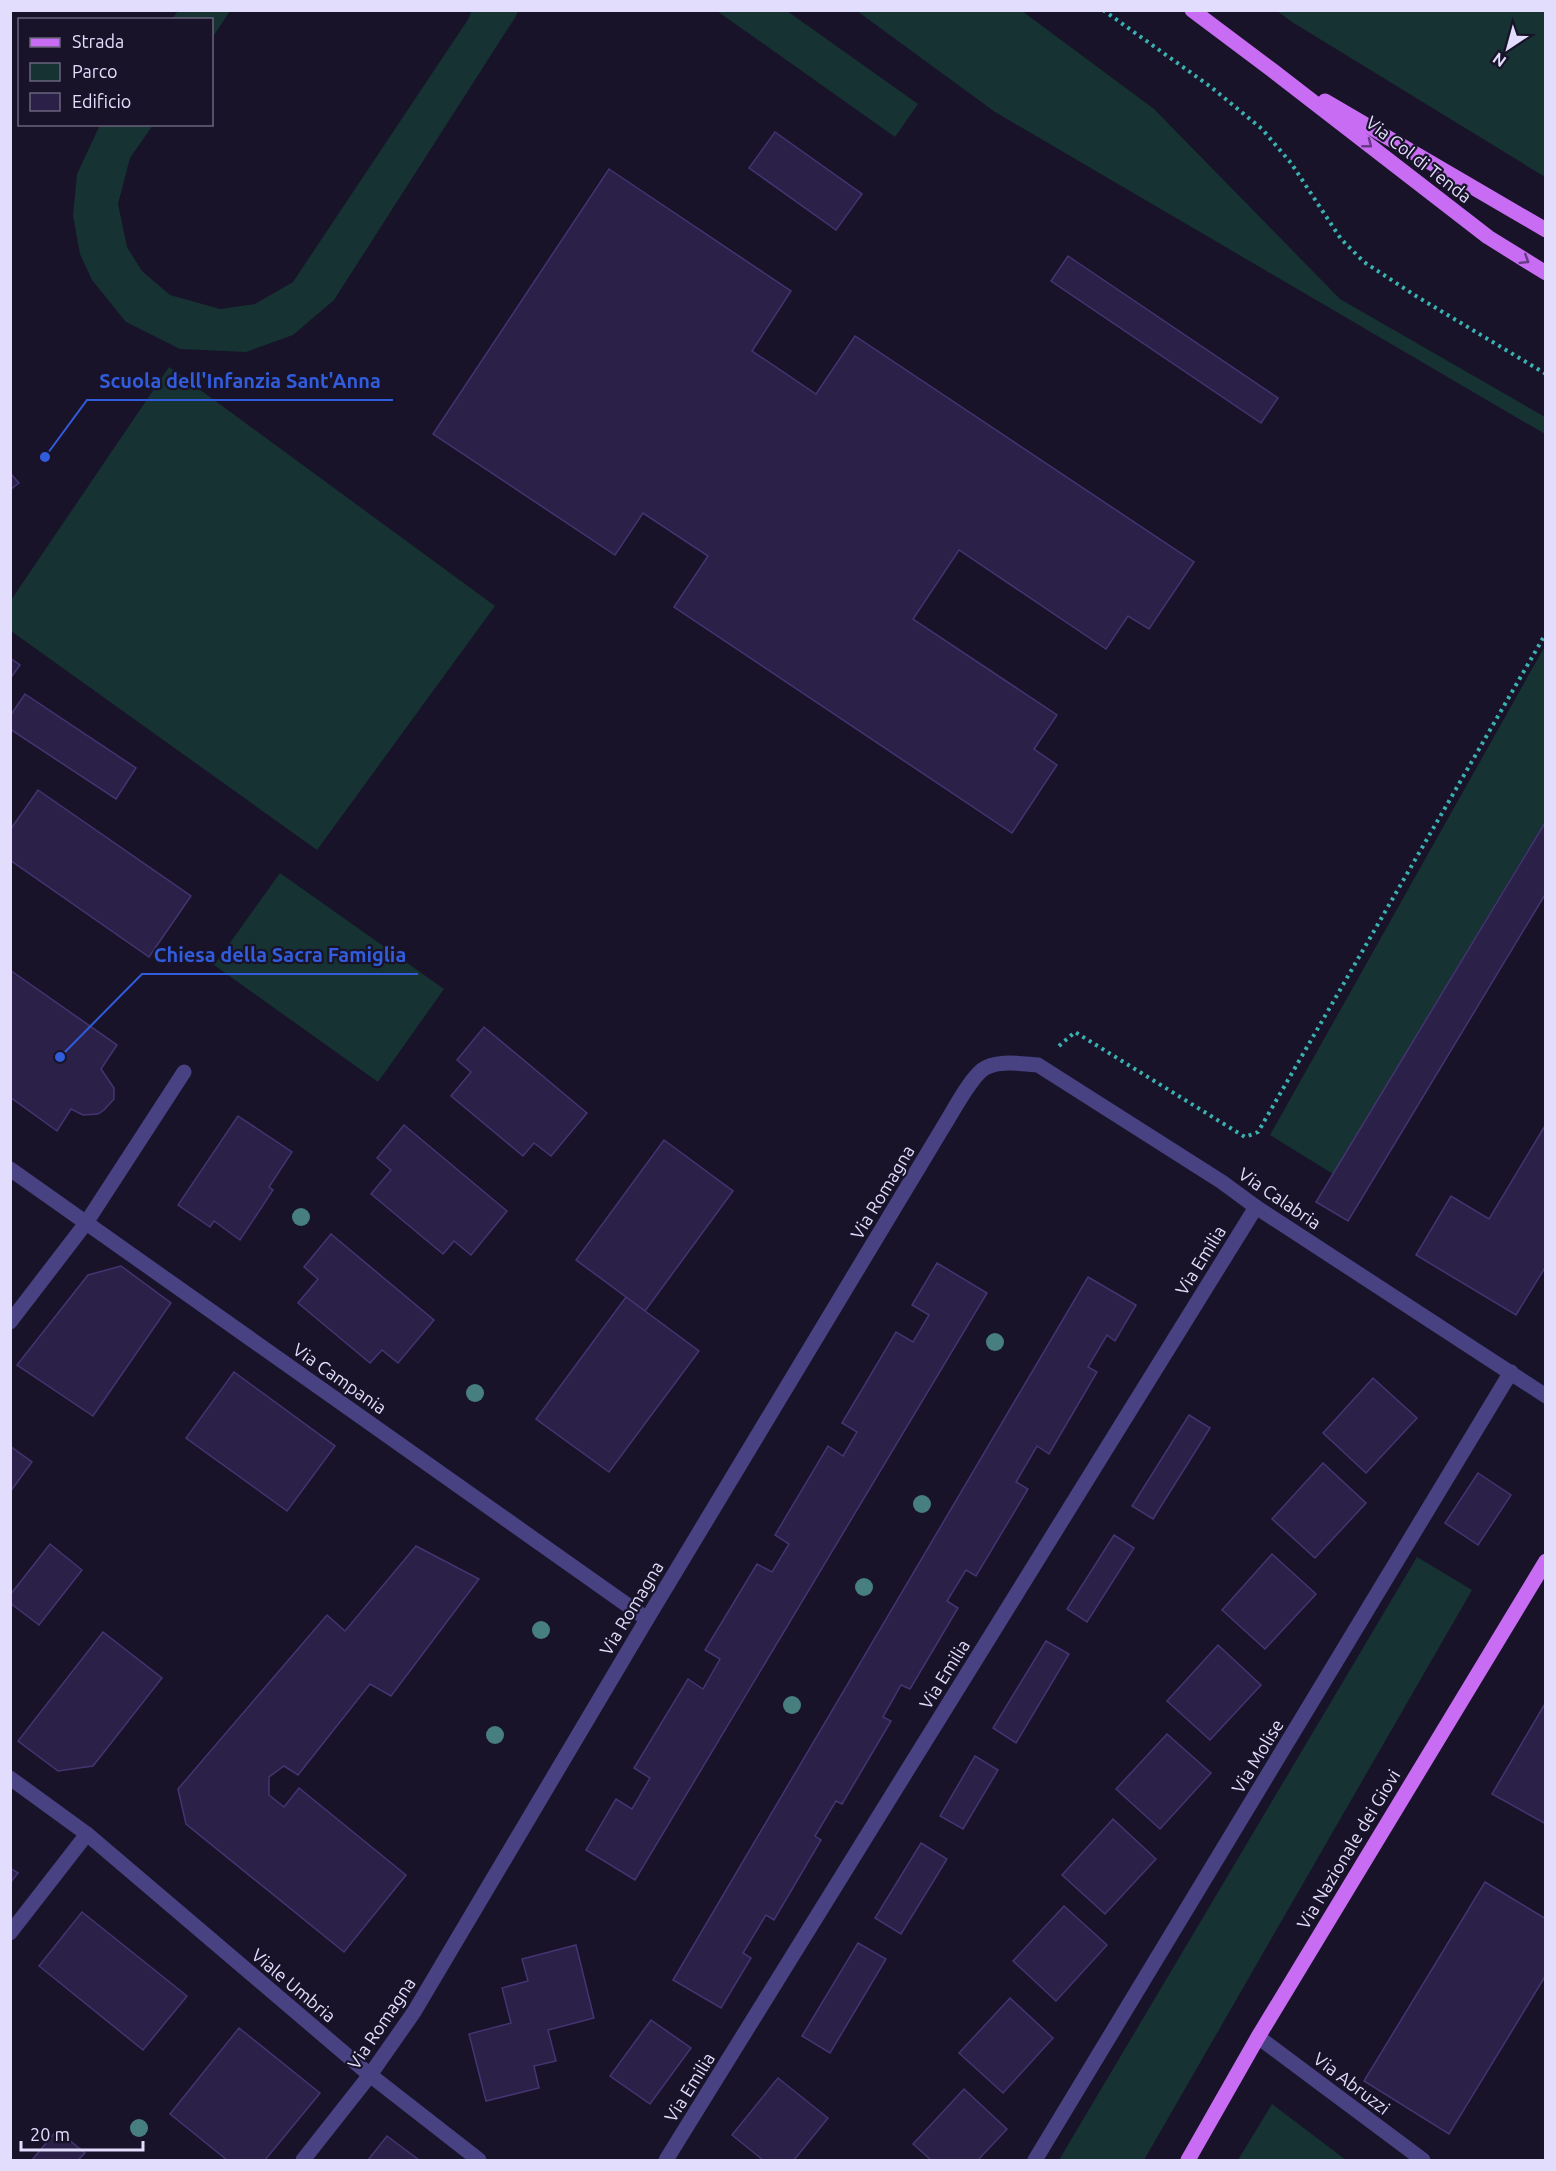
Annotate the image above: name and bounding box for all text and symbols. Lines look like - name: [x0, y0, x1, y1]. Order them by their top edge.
- legend: [18, 18, 213, 126]
- north arrow: [1478, 18, 1538, 78]
- text: Strada: [72, 31, 124, 51]
- text: N: [1489, 49, 1509, 71]
- text: Parco: [72, 61, 118, 81]
- text: Edificio: [72, 91, 131, 111]
- street label: Via Col di Tenda: [1362, 112, 1476, 206]
- one-way arrow: [1362, 137, 1373, 148]
- one-way arrow: [1519, 253, 1529, 265]
- callout: Scuola dell'Infanzia Sant'Anna: [87, 362, 393, 400]
- text: Scuola dell'Infanzia Sant'Anna: [99, 369, 381, 392]
- callout: Chiesa della Sacra Famiglia: [142, 936, 418, 974]
- text: Chiesa della Sacra Famiglia: [154, 943, 406, 966]
- street label: Via Romagna: [846, 1141, 918, 1243]
- street label: Via Calabria: [1235, 1163, 1325, 1233]
- street label: Via Emilia: [1171, 1222, 1229, 1298]
- street label: Via Campania: [290, 1338, 390, 1418]
- street label: Via Romagna: [595, 1557, 667, 1659]
- street label: Via Emilia: [915, 1636, 973, 1712]
- street label: Via Molise: [1227, 1715, 1287, 1797]
- street label: Via Nazionale dei Giovi: [1292, 1766, 1404, 1932]
- street label: Viale Umbria: [248, 1944, 340, 2026]
- street label: Via Romagna: [343, 1973, 419, 2073]
- street label: Via Abruzzi: [1310, 2048, 1394, 2118]
- street label: Via Emilia: [660, 2049, 718, 2125]
- scale bar: [21, 2114, 142, 2152]
- text: 20 m: [30, 2124, 70, 2144]

